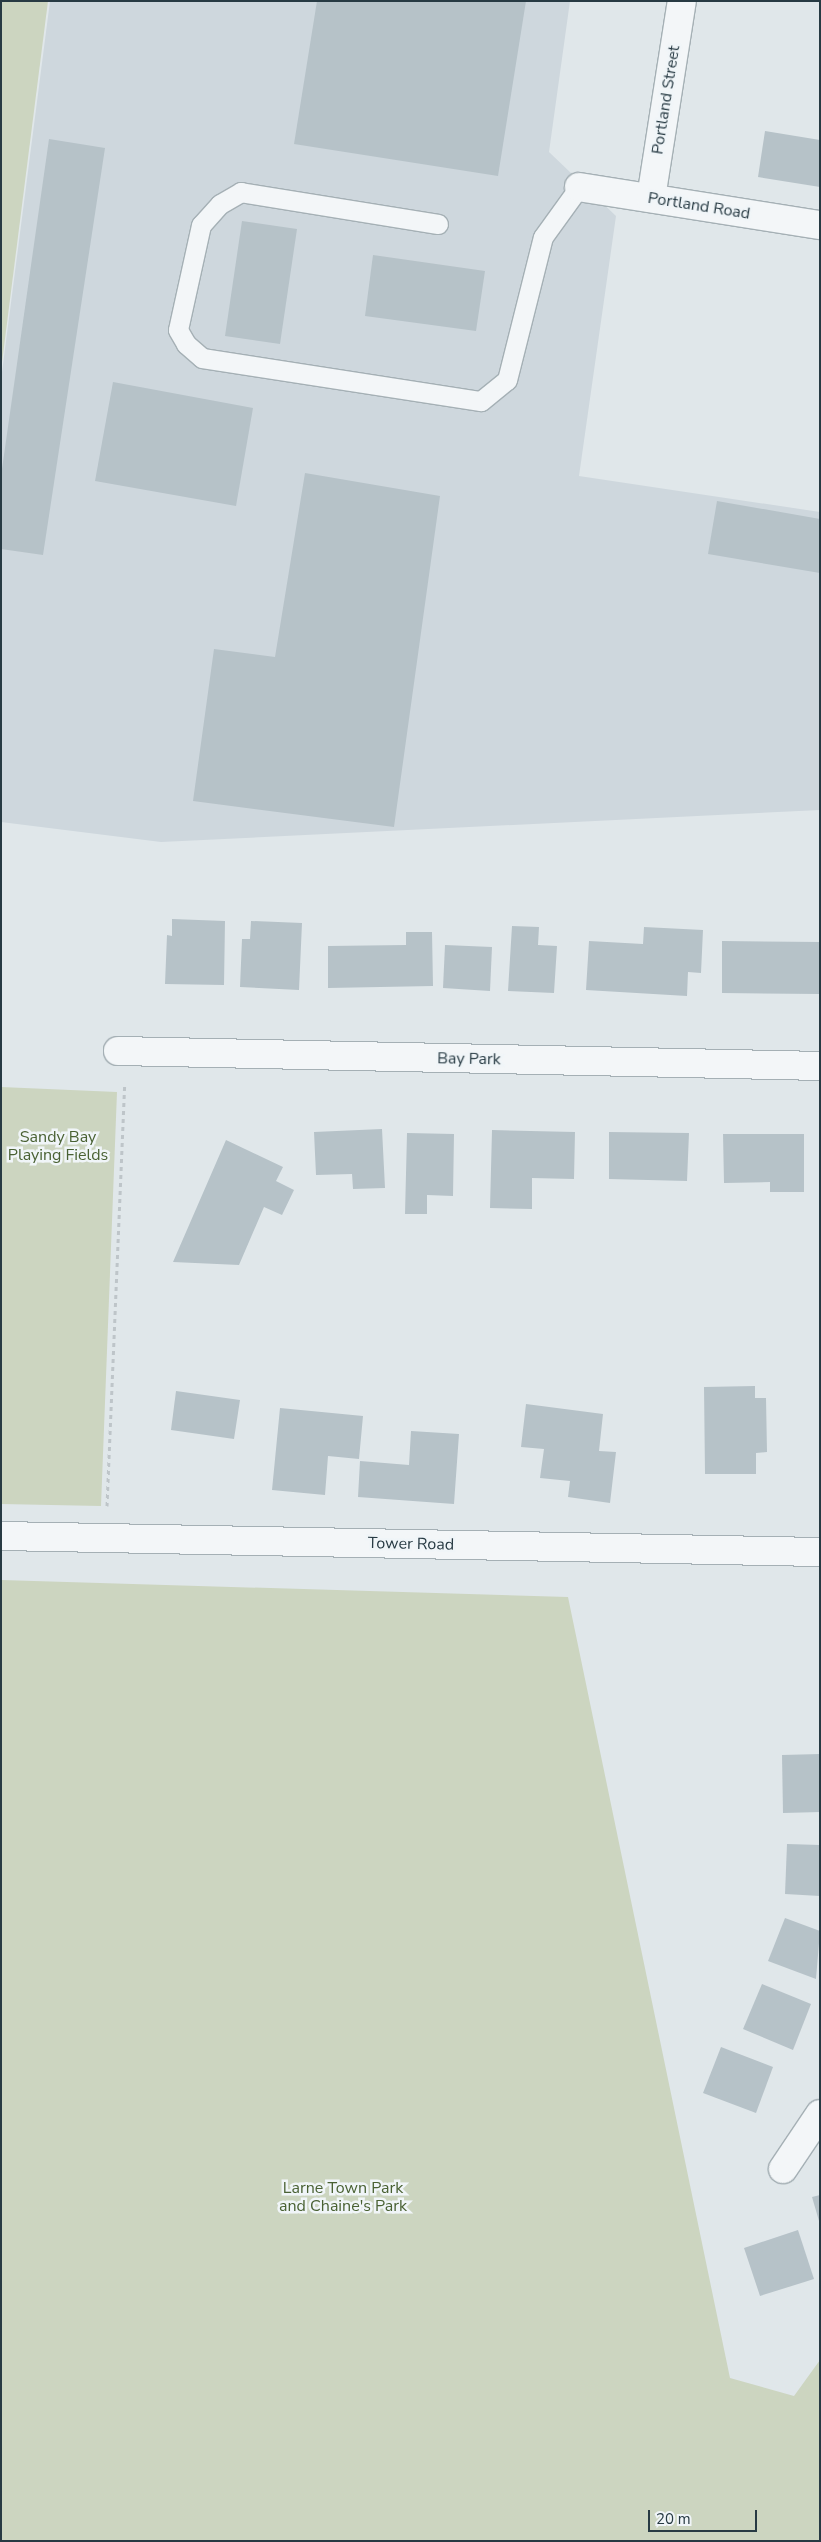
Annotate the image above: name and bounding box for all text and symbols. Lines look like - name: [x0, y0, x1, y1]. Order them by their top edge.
- street label: Portland Street: [648, 44, 684, 156]
- street label: Portland Road: [646, 188, 752, 224]
- street label: Bay Park: [437, 1049, 501, 1069]
- park label: Sandy Bay Playing Fields: [8, 1127, 108, 1165]
- street label: Tower Road: [368, 1534, 454, 1554]
- park label: Larne Town Park and Chaine's Park: [279, 2178, 407, 2216]
- scale bar: [651, 2500, 760, 2532]
- text: 20 m: [656, 2509, 691, 2529]

